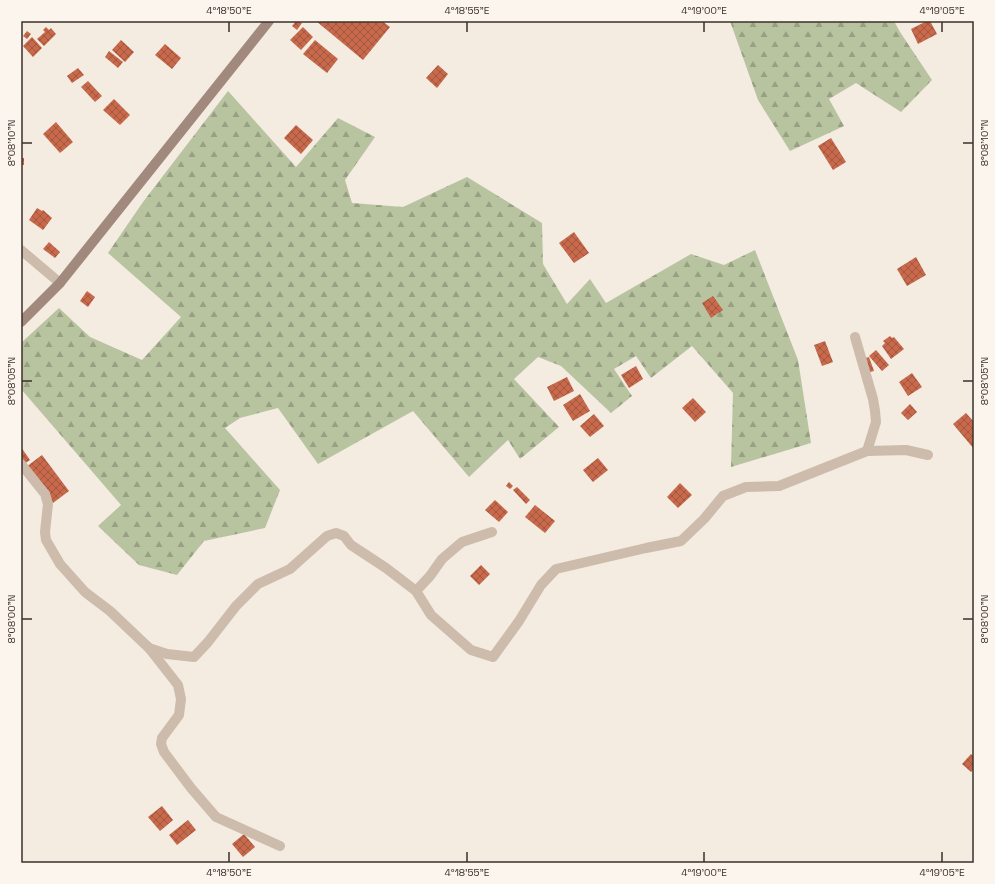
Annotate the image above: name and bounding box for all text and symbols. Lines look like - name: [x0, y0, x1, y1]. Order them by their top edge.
- text: 4°18'50"E: [206, 4, 252, 17]
- text: 4°18'55"E: [445, 4, 490, 17]
- text: 4°19'00"E: [681, 4, 727, 17]
- text: 4°19'05"E: [919, 4, 965, 17]
- text: 8°08'10"N: [5, 120, 18, 166]
- text: 8°08'10"N: [978, 120, 991, 166]
- text: 8°08'05"N: [5, 357, 18, 405]
- text: 8°08'05"N: [978, 357, 991, 405]
- text: 8°08'00"N: [5, 595, 18, 643]
- text: 8°08'00"N: [978, 595, 991, 643]
- text: 4°18'50"E: [206, 866, 252, 879]
- text: 4°18'55"E: [445, 866, 490, 879]
- text: 4°19'00"E: [681, 866, 727, 879]
- text: 4°19'05"E: [919, 866, 965, 879]

